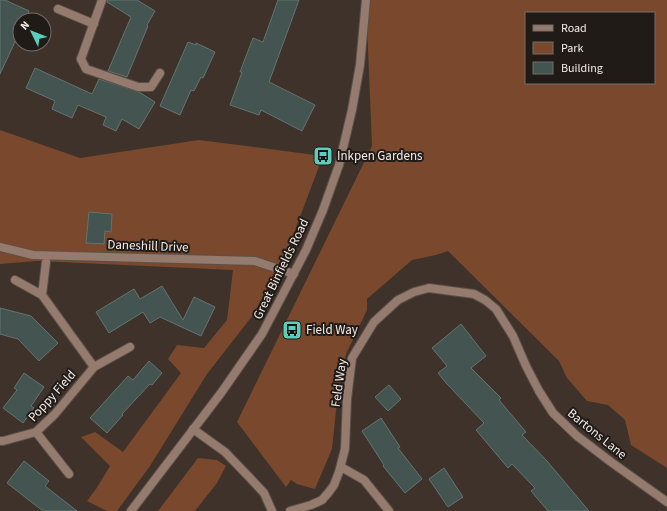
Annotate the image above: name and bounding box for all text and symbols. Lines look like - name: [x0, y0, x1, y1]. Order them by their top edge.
- north arrow: [12, 12, 52, 52]
- legend: [525, 12, 655, 84]
- text: N: [17, 18, 33, 33]
- text: Road: [561, 20, 587, 37]
- text: Park: [561, 40, 583, 57]
- text: Building: [561, 60, 603, 77]
- bus stop icon: Inkpen Gardens: [312, 145, 334, 167]
- place label: Inkpen Gardens: [337, 147, 423, 165]
- street label: Great Binfields Road: [249, 216, 313, 322]
- street label: Daneshill Drive: [107, 236, 189, 256]
- bus stop icon: Field Way: [281, 319, 303, 341]
- place label: Field Way: [306, 321, 358, 339]
- street label: Feld Way: [327, 358, 351, 408]
- street label: Poppy Field: [24, 366, 80, 426]
- street label: Bartons Lane: [564, 404, 630, 464]

